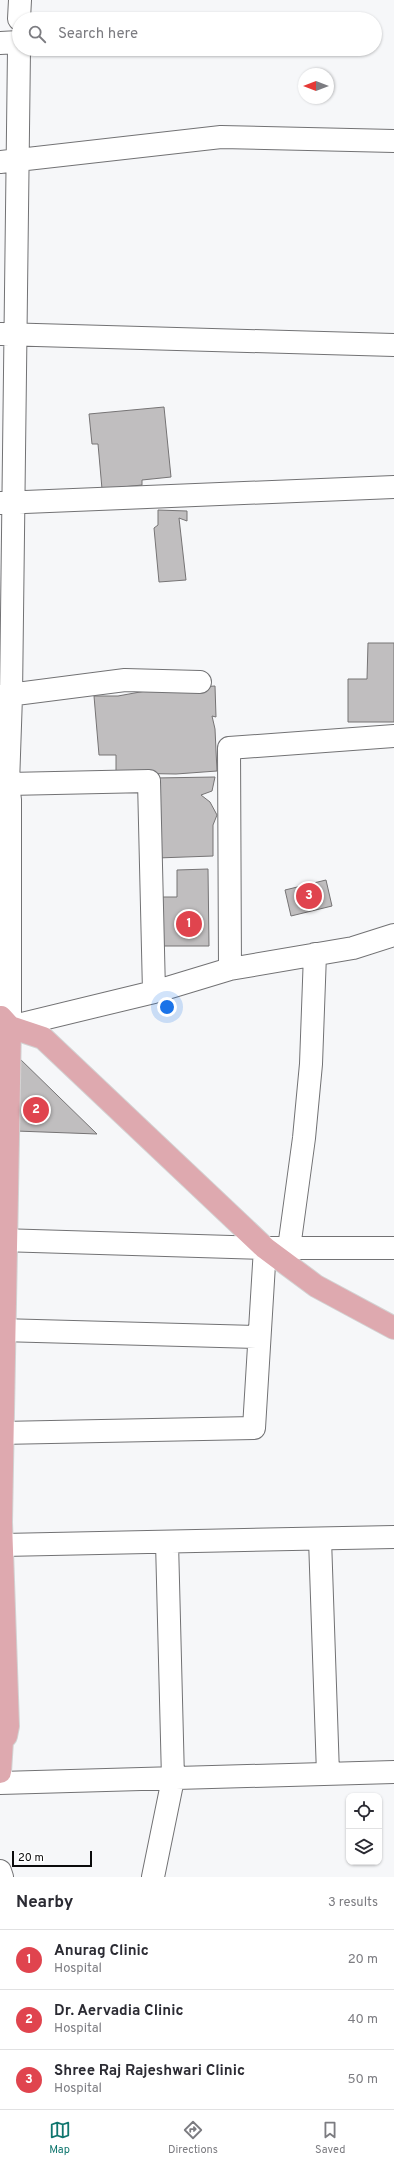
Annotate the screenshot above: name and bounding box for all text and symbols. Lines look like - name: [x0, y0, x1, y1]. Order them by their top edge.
- search box: [12, 12, 382, 56]
- icon: search: [26, 23, 48, 45]
- text: Search here: [58, 25, 138, 44]
- north arrow: [298, 68, 334, 104]
- pin: 3: [296, 881, 322, 911]
- pin: 1: [176, 909, 202, 939]
- your location: [157, 997, 177, 1017]
- pin: 2: [23, 1095, 49, 1125]
- map controls: [346, 1793, 382, 1865]
- button: locate: [346, 1793, 382, 1829]
- button: layers: [346, 1829, 382, 1865]
- scale bar: [12, 1849, 92, 1868]
- text: 20 m: [18, 1851, 44, 1865]
- text: Nearby: [16, 1892, 73, 1914]
- text: 3 results: [328, 1895, 378, 1911]
- text: Anurag Clinic: [54, 1942, 149, 1961]
- text: 1: [26, 1952, 32, 1968]
- text: 20 m: [348, 1952, 378, 1968]
- text: Hospital: [54, 1961, 102, 1977]
- text: Dr. Aervadia Clinic: [54, 2002, 184, 2021]
- text: 2: [25, 2012, 33, 2028]
- text: 40 m: [348, 2012, 378, 2028]
- text: Hospital: [54, 2021, 102, 2037]
- text: Shree Raj Rajeshwari Clinic: [54, 2062, 245, 2081]
- text: 3: [25, 2072, 33, 2088]
- text: 50 m: [348, 2072, 378, 2088]
- text: Hospital: [54, 2081, 102, 2097]
- tab: Map: [49, 2119, 71, 2157]
- tab: Directions: [168, 2119, 218, 2157]
- tab: Saved: [315, 2119, 345, 2157]

